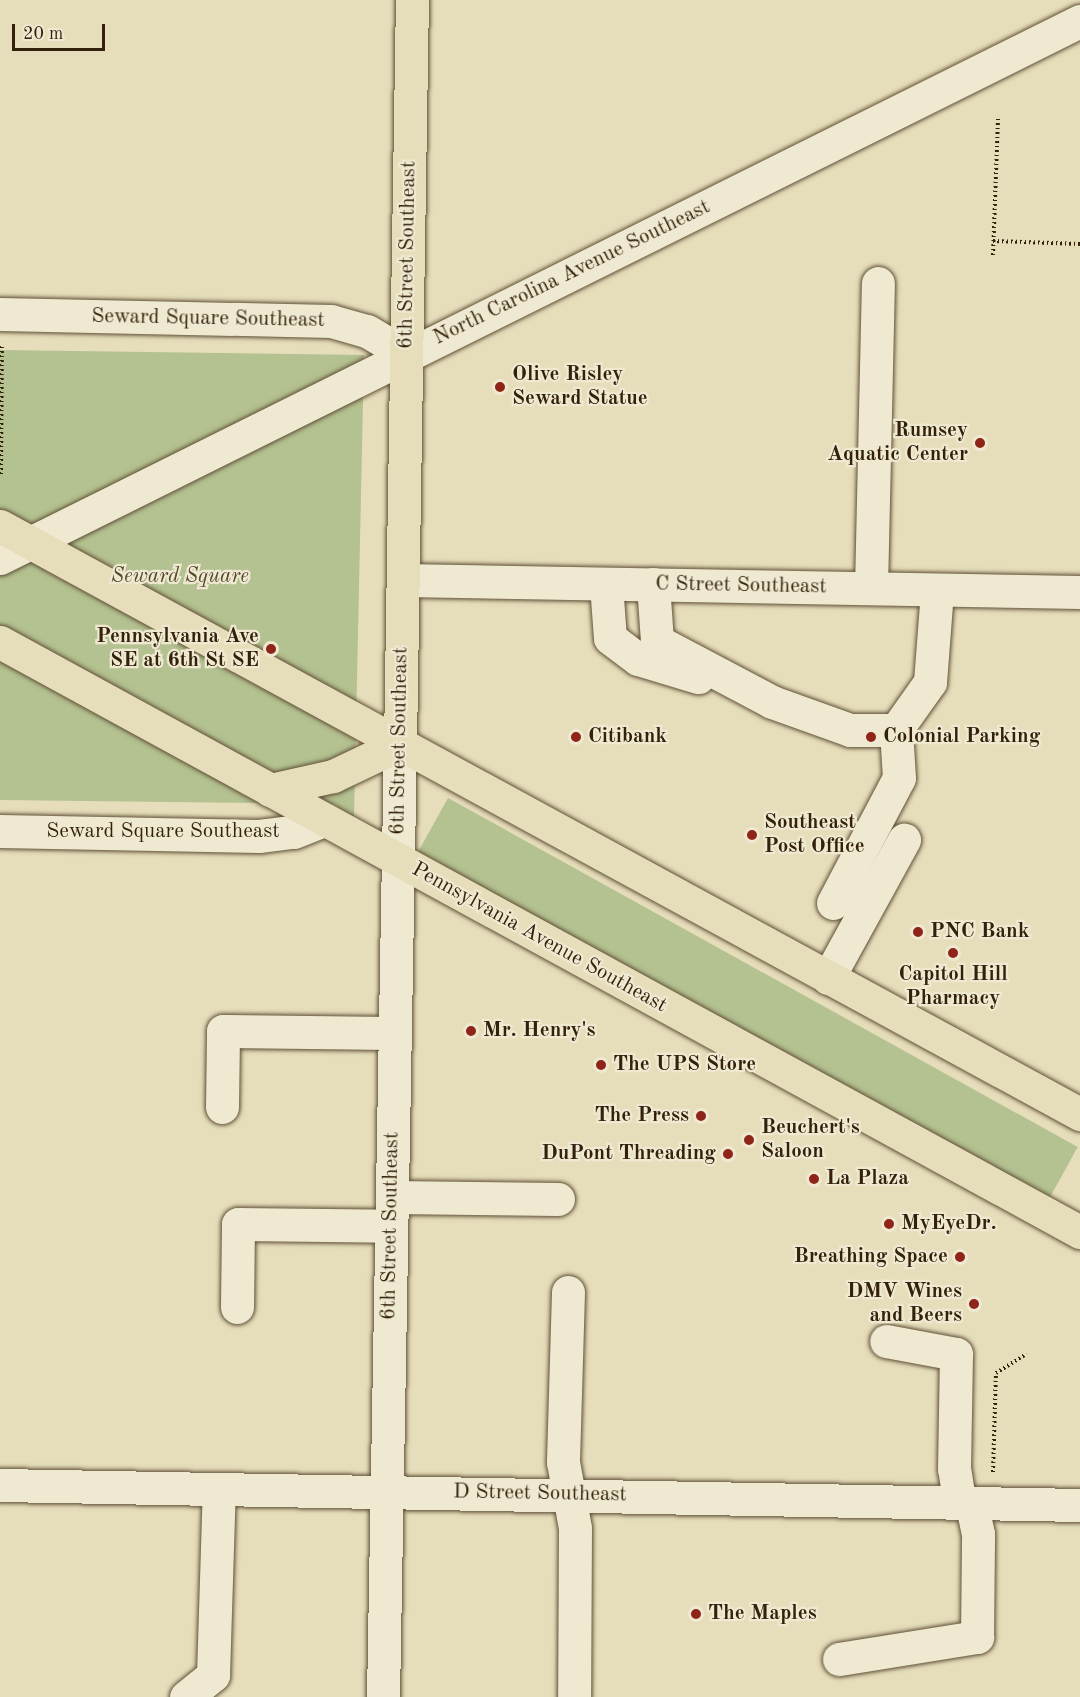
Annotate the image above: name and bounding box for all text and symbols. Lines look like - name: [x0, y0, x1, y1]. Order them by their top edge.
- scale bar: [15, 12, 108, 50]
- text: 20 m: [23, 25, 63, 43]
- street label: 6th Street Southeast: [394, 161, 422, 349]
- street label: North Carolina Avenue Southeast: [430, 195, 714, 351]
- street label: Seward Square Southeast: [91, 304, 325, 334]
- place label: Olive Risley Seward Statue: [512, 362, 648, 412]
- marker: Olive Risley Seward Statue: [493, 380, 507, 394]
- place label: Rumsey Aquatic Center: [827, 418, 968, 468]
- marker: Rumsey Aquatic Center: [973, 436, 987, 450]
- park label: Seward Square: [111, 564, 249, 590]
- street label: C Street Southeast: [655, 572, 827, 600]
- place label: Pennsylvania Ave SE at 6th St SE: [96, 624, 259, 674]
- marker: Pennsylvania Ave SE at 6th St SE: [264, 642, 278, 656]
- street label: 6th Street Southeast: [386, 647, 414, 835]
- place label: Citibank: [588, 724, 667, 750]
- place label: Colonial Parking: [883, 724, 1040, 750]
- marker: Citibank: [569, 730, 583, 744]
- marker: Colonial Parking: [864, 730, 878, 744]
- place label: Southeast Post Office: [764, 810, 865, 860]
- street label: Seward Square Southeast: [46, 819, 280, 845]
- marker: Southeast Post Office: [745, 828, 759, 842]
- street label: Pennsylvania Avenue Southeast: [407, 857, 671, 1019]
- place label: PNC Bank: [930, 919, 1030, 945]
- marker: PNC Bank: [911, 925, 925, 939]
- marker: Capitol Hill Pharmacy: [946, 946, 960, 960]
- place label: Capitol Hill Pharmacy: [898, 962, 1008, 1012]
- place label: Mr. Henry's: [483, 1018, 596, 1044]
- marker: Mr. Henry's: [464, 1024, 478, 1038]
- place label: The UPS Store: [613, 1052, 756, 1078]
- marker: The UPS Store: [594, 1058, 608, 1072]
- place label: The Press: [595, 1103, 689, 1129]
- marker: The Press: [694, 1109, 708, 1123]
- place label: Beuchert's Saloon: [761, 1115, 860, 1165]
- street label: 6th Street Southeast: [377, 1132, 405, 1320]
- marker: Beuchert's Saloon: [742, 1133, 756, 1147]
- place label: DuPont Threading: [541, 1141, 716, 1167]
- marker: DuPont Threading: [721, 1147, 735, 1161]
- place label: La Plaza: [826, 1166, 909, 1192]
- marker: La Plaza: [807, 1172, 821, 1186]
- place label: MyEyeDr.: [901, 1211, 997, 1237]
- marker: MyEyeDr.: [882, 1217, 896, 1231]
- place label: Breathing Space: [794, 1244, 948, 1270]
- marker: Breathing Space: [953, 1250, 967, 1264]
- place label: DMV Wines and Beers: [847, 1279, 962, 1329]
- marker: DMV Wines and Beers: [967, 1297, 981, 1311]
- street label: D Street Southeast: [453, 1480, 627, 1508]
- place label: The Maples: [708, 1601, 817, 1627]
- marker: The Maples: [689, 1607, 703, 1621]

